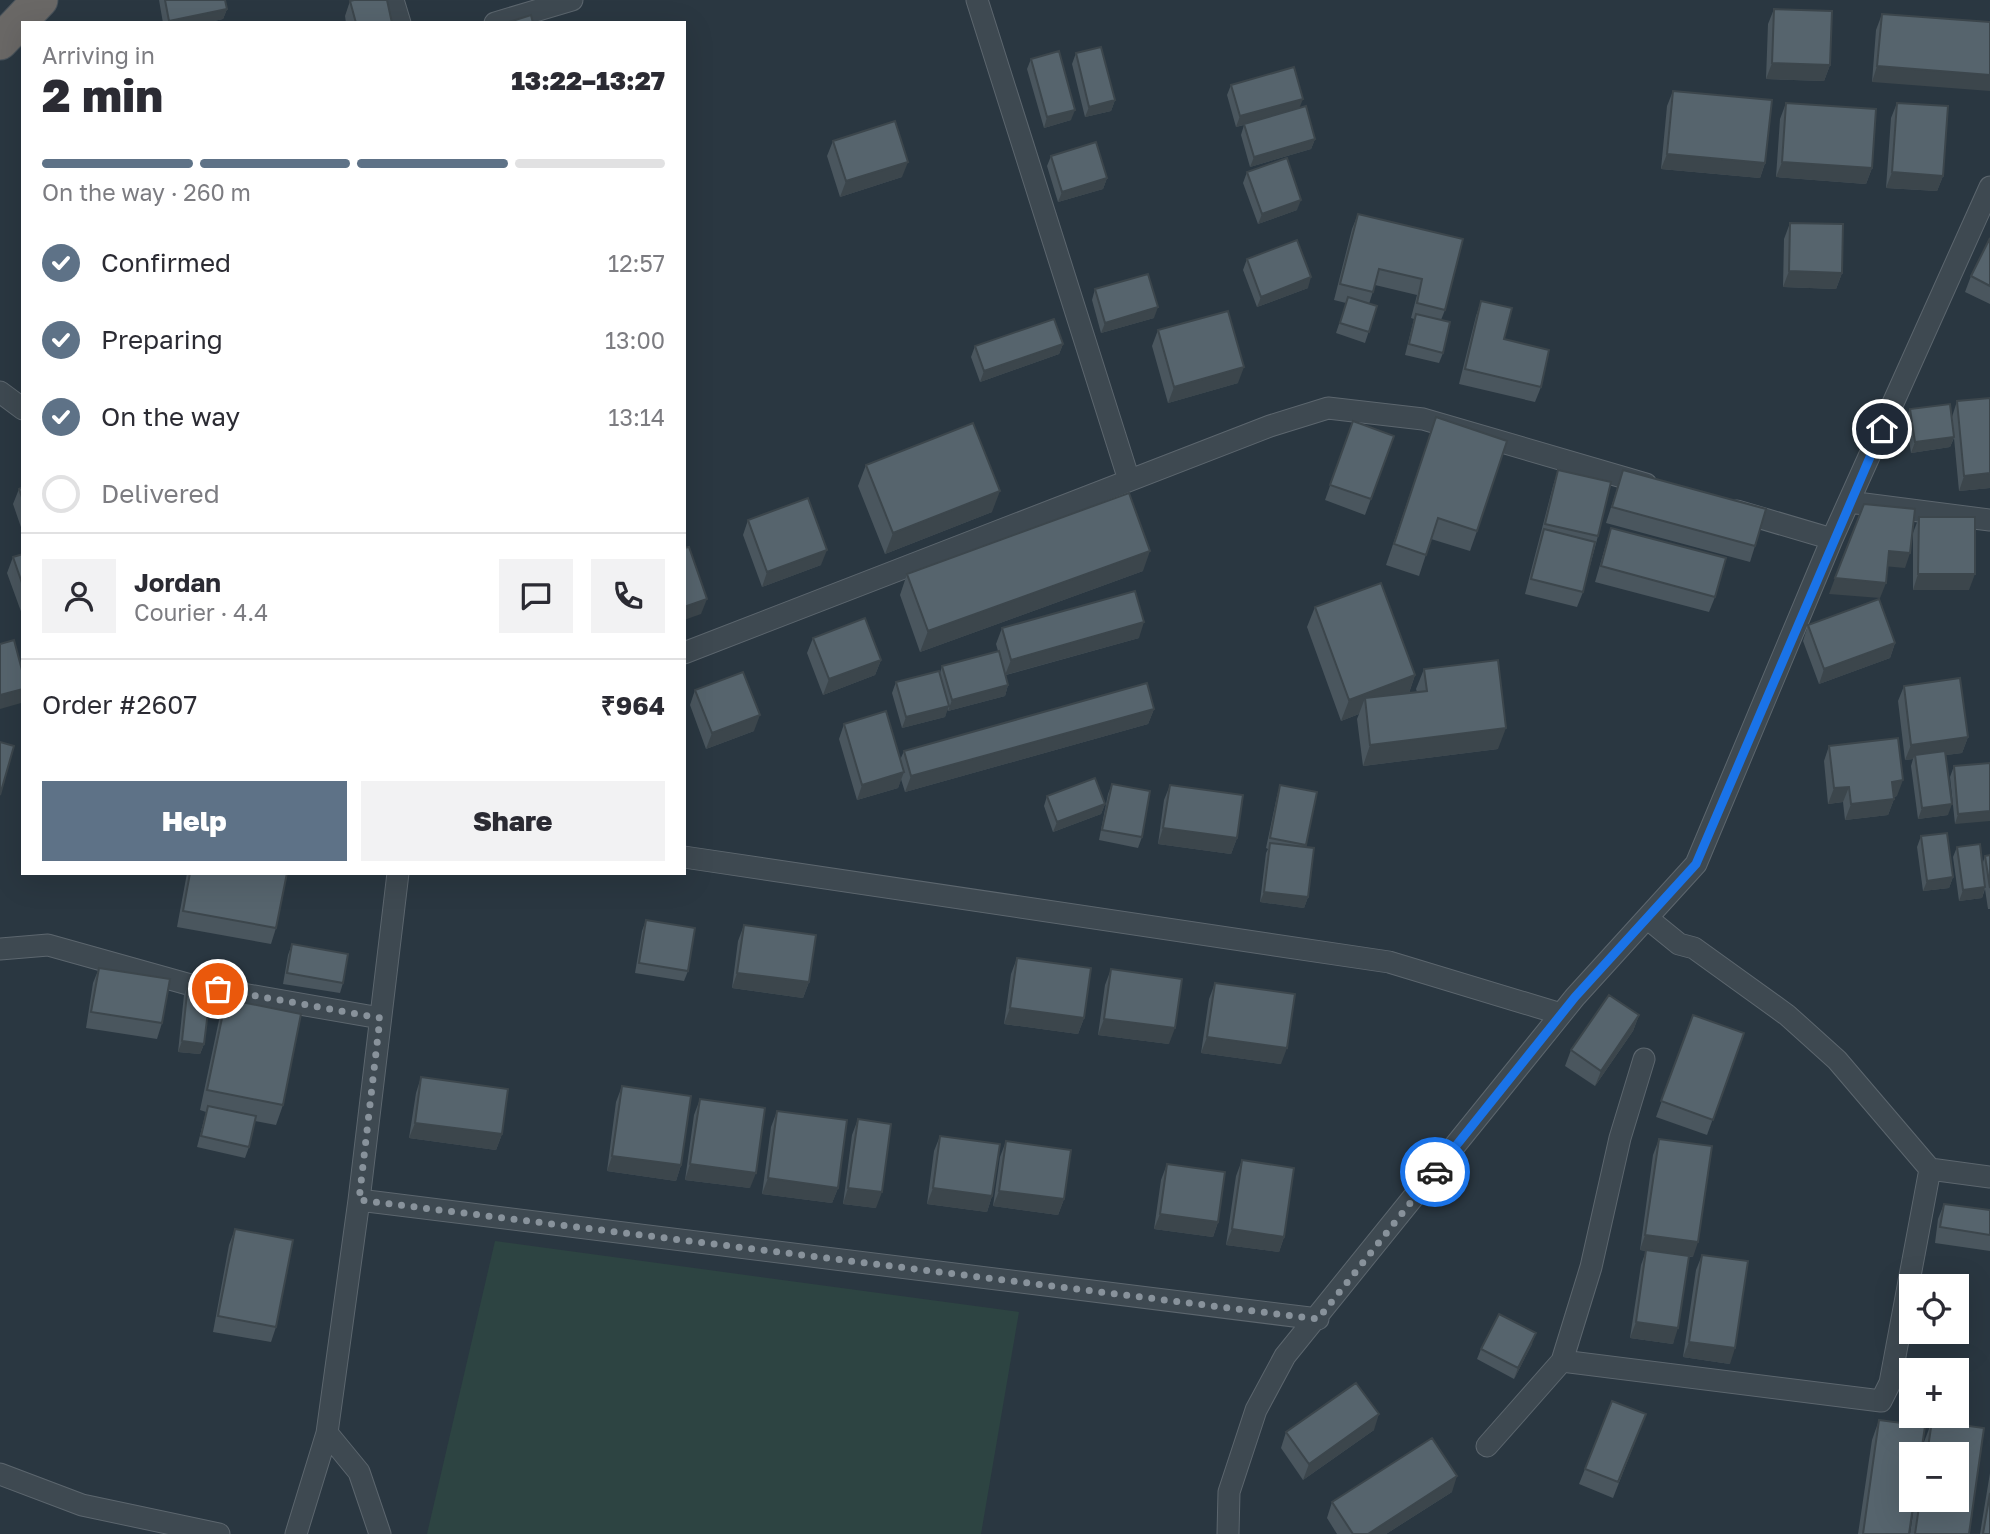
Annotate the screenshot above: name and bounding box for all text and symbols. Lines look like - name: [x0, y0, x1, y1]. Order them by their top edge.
- text: Arriving in: [42, 41, 155, 69]
- text: 13:22–13:27: [511, 65, 665, 96]
- text: 2 min: [42, 67, 163, 122]
- text: On the way · 260 m: [42, 178, 251, 206]
- icon: check: [42, 244, 80, 282]
- text: Confirmed: [101, 247, 231, 278]
- text: 12:57: [608, 249, 665, 277]
- icon: check: [42, 321, 80, 359]
- text: Preparing: [101, 324, 223, 355]
- text: 13:00: [605, 326, 665, 354]
- icon: check: [42, 398, 80, 436]
- pin: [1852, 399, 1912, 459]
- text: On the way: [101, 401, 240, 432]
- text: 13:14: [608, 403, 665, 431]
- icon: home: [1863, 410, 1901, 448]
- text: Delivered: [101, 478, 220, 509]
- button: person: [42, 559, 116, 633]
- button: chat: [499, 559, 573, 633]
- button: phone: [591, 559, 665, 633]
- text: Jordan: [134, 567, 221, 598]
- text: Courier · 4.4: [134, 598, 268, 626]
- text: Order #2607: [42, 689, 197, 720]
- text: ₹964: [601, 690, 665, 721]
- button: Help: [42, 781, 347, 861]
- button: Share: [361, 781, 665, 861]
- pin: [188, 959, 248, 1019]
- icon: bag: [199, 970, 237, 1008]
- courier: [1400, 1137, 1470, 1207]
- icon: car: [1416, 1153, 1454, 1191]
- map controls: [1899, 1274, 1969, 1512]
- button: locate: [1899, 1274, 1969, 1344]
- button: +: [1899, 1358, 1969, 1428]
- button: −: [1899, 1442, 1969, 1512]

